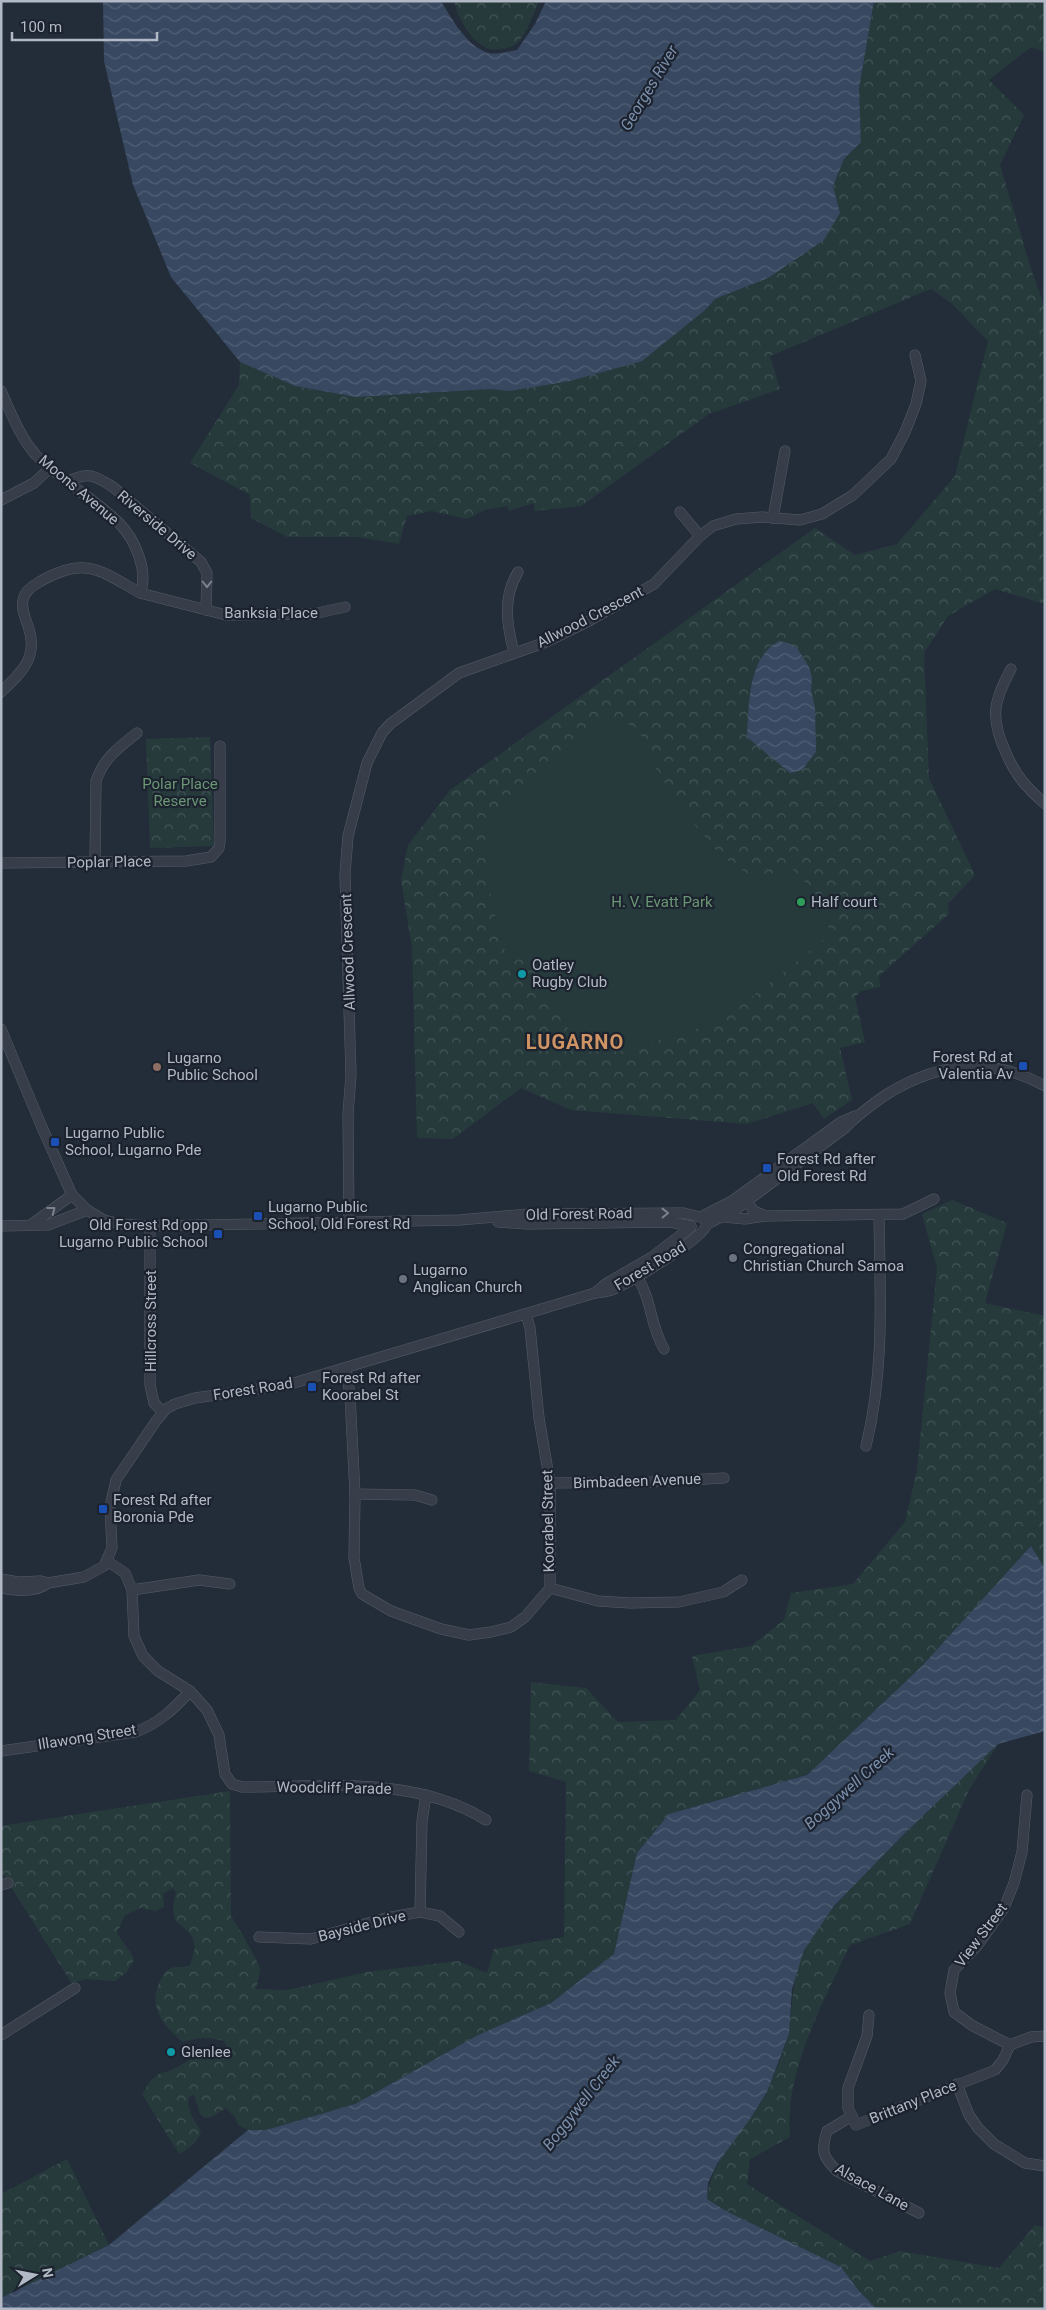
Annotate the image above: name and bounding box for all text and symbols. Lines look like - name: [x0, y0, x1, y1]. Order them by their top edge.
- scale bar: [12, 10, 158, 42]
- text: 100 m: [20, 18, 62, 36]
- water label: Georges River: [616, 41, 682, 134]
- street label: Moons Avenue: [35, 451, 123, 529]
- street label: Riverside Drive: [114, 487, 200, 564]
- one-way arrow: [202, 581, 212, 589]
- street label: Allwood Crescent: [534, 582, 646, 652]
- street label: Banksia Place: [224, 604, 318, 622]
- park label: Polar Place Reserve: [142, 775, 218, 810]
- street label: Poplar Place: [67, 852, 151, 872]
- street label: Allwood Crescent: [337, 893, 359, 1011]
- park label: H. V. Evatt Park: [611, 893, 713, 911]
- place label: Half court: [811, 893, 878, 911]
- marker: Half court: [795, 896, 807, 908]
- place label: Oatley Rugby Club: [532, 956, 607, 991]
- marker: Oatley Rugby Club: [516, 968, 528, 980]
- district label: LUGARNO: [526, 1030, 624, 1054]
- place label: Forest Rd at Valentia Av: [933, 1048, 1013, 1083]
- place label: Lugarno Public School: [167, 1049, 258, 1084]
- marker: Forest Rd at Valentia Av: [1017, 1060, 1029, 1072]
- marker: Lugarno Public School: [151, 1061, 163, 1073]
- place label: Lugarno Public School, Lugarno Pde: [65, 1124, 202, 1159]
- marker: Lugarno Public School, Lugarno Pde: [49, 1136, 61, 1148]
- place label: Forest Rd after Old Forest Rd: [777, 1150, 876, 1185]
- marker: Forest Rd after Old Forest Rd: [761, 1162, 773, 1174]
- place label: Lugarno Public School, Old Forest Rd: [268, 1198, 410, 1233]
- street label: Old Forest Road: [526, 1204, 632, 1224]
- one-way arrow: [46, 1208, 55, 1216]
- one-way arrow: [662, 1208, 670, 1218]
- marker: Lugarno Public School, Old Forest Rd: [252, 1210, 264, 1222]
- place label: Old Forest Rd opp Lugarno Public School: [59, 1216, 208, 1251]
- marker: Old Forest Rd opp Lugarno Public School: [212, 1228, 224, 1240]
- street label: Forest Road: [611, 1238, 689, 1294]
- place label: Congregational Christian Church Samoa: [743, 1240, 904, 1275]
- marker: Congregational Christian Church Samoa: [727, 1252, 739, 1264]
- place label: Lugarno Anglican Church: [413, 1261, 522, 1296]
- street label: Hillcross Street: [142, 1270, 160, 1372]
- marker: Lugarno Anglican Church: [397, 1273, 409, 1285]
- place label: Forest Rd after Koorabel St: [322, 1369, 421, 1404]
- street label: Forest Road: [212, 1374, 294, 1404]
- marker: Forest Rd after Koorabel St: [306, 1381, 318, 1393]
- street label: Koorabel Street: [538, 1469, 558, 1572]
- street label: Bimbadeen Avenue: [573, 1470, 701, 1492]
- place label: Forest Rd after Boronia Pde: [113, 1491, 212, 1526]
- marker: Forest Rd after Boronia Pde: [97, 1503, 109, 1515]
- street label: Illawong Street: [37, 1720, 138, 1754]
- water label: Boggywell Creek: [800, 1742, 899, 1833]
- street label: Woodcliff Parade: [276, 1778, 392, 1798]
- street label: View Street: [951, 1899, 1011, 1971]
- street label: Bayside Drive: [316, 1906, 408, 1946]
- place label: Glenlee: [181, 2043, 231, 2061]
- marker: Glenlee: [165, 2046, 177, 2058]
- water label: Boggywell Creek: [538, 2051, 624, 2154]
- street label: Brittany Place: [867, 2076, 959, 2128]
- street label: Alsace Lane: [832, 2159, 912, 2215]
- north arrow: [10, 2250, 60, 2300]
- text: N: [39, 2266, 57, 2279]

